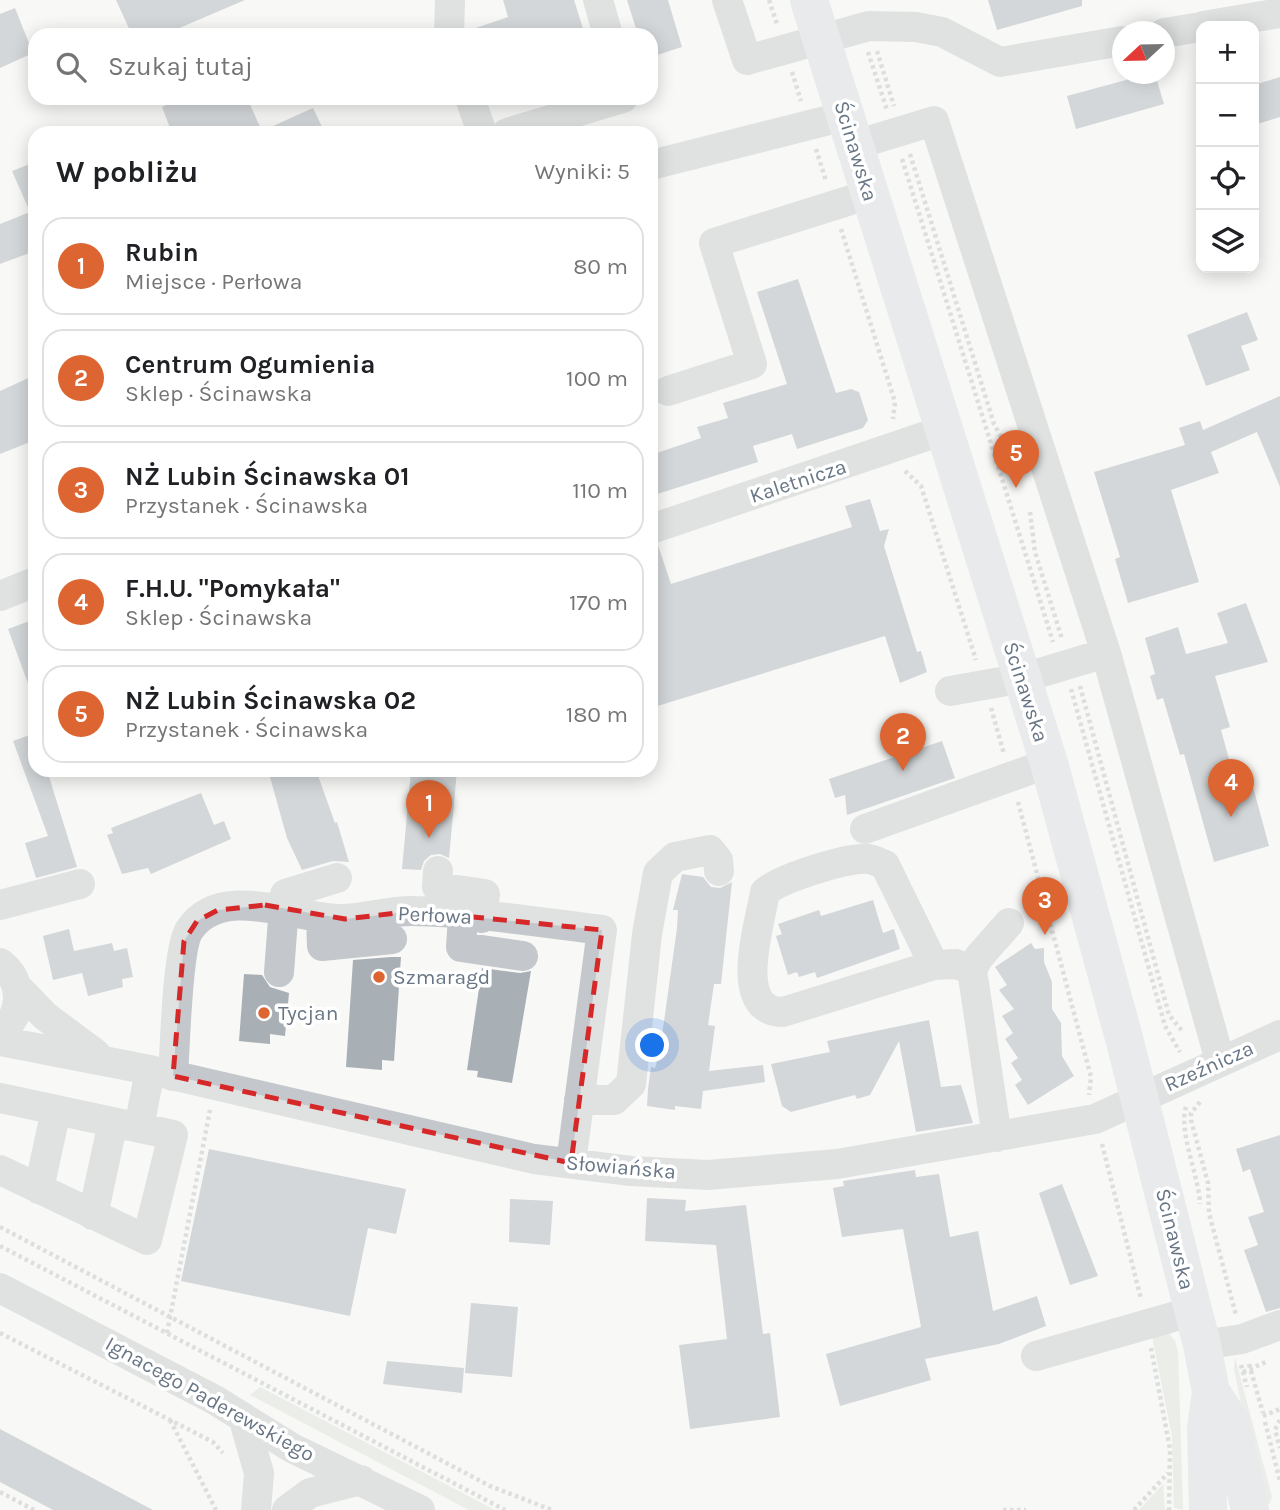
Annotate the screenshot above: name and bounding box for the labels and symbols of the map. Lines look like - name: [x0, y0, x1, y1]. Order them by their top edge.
- north arrow: [1112, 21, 1175, 84]
- street label: Ścinawska: [829, 98, 883, 204]
- pin: 5: [993, 430, 1039, 488]
- street label: Kaletnicza: [747, 454, 849, 508]
- street label: Ścinawska: [999, 639, 1053, 745]
- pin: 2: [880, 713, 926, 771]
- pin: 4: [1208, 759, 1254, 817]
- pin: 1: [406, 780, 452, 838]
- pin: 3: [1022, 877, 1068, 935]
- street label: Perłowa: [397, 901, 473, 929]
- place label: Szmaragd: [393, 965, 490, 989]
- marker: Szmaragd: [371, 969, 387, 985]
- place label: Tycjan: [278, 1001, 338, 1025]
- marker: Tycjan: [256, 1005, 272, 1021]
- your location: [635, 1028, 669, 1062]
- street label: Rzeźnicza: [1161, 1036, 1257, 1096]
- street label: Słowiańska: [565, 1150, 677, 1184]
- street label: Ścinawska: [1151, 1186, 1199, 1292]
- street label: Ignacego Paderewskiego: [101, 1332, 319, 1466]

